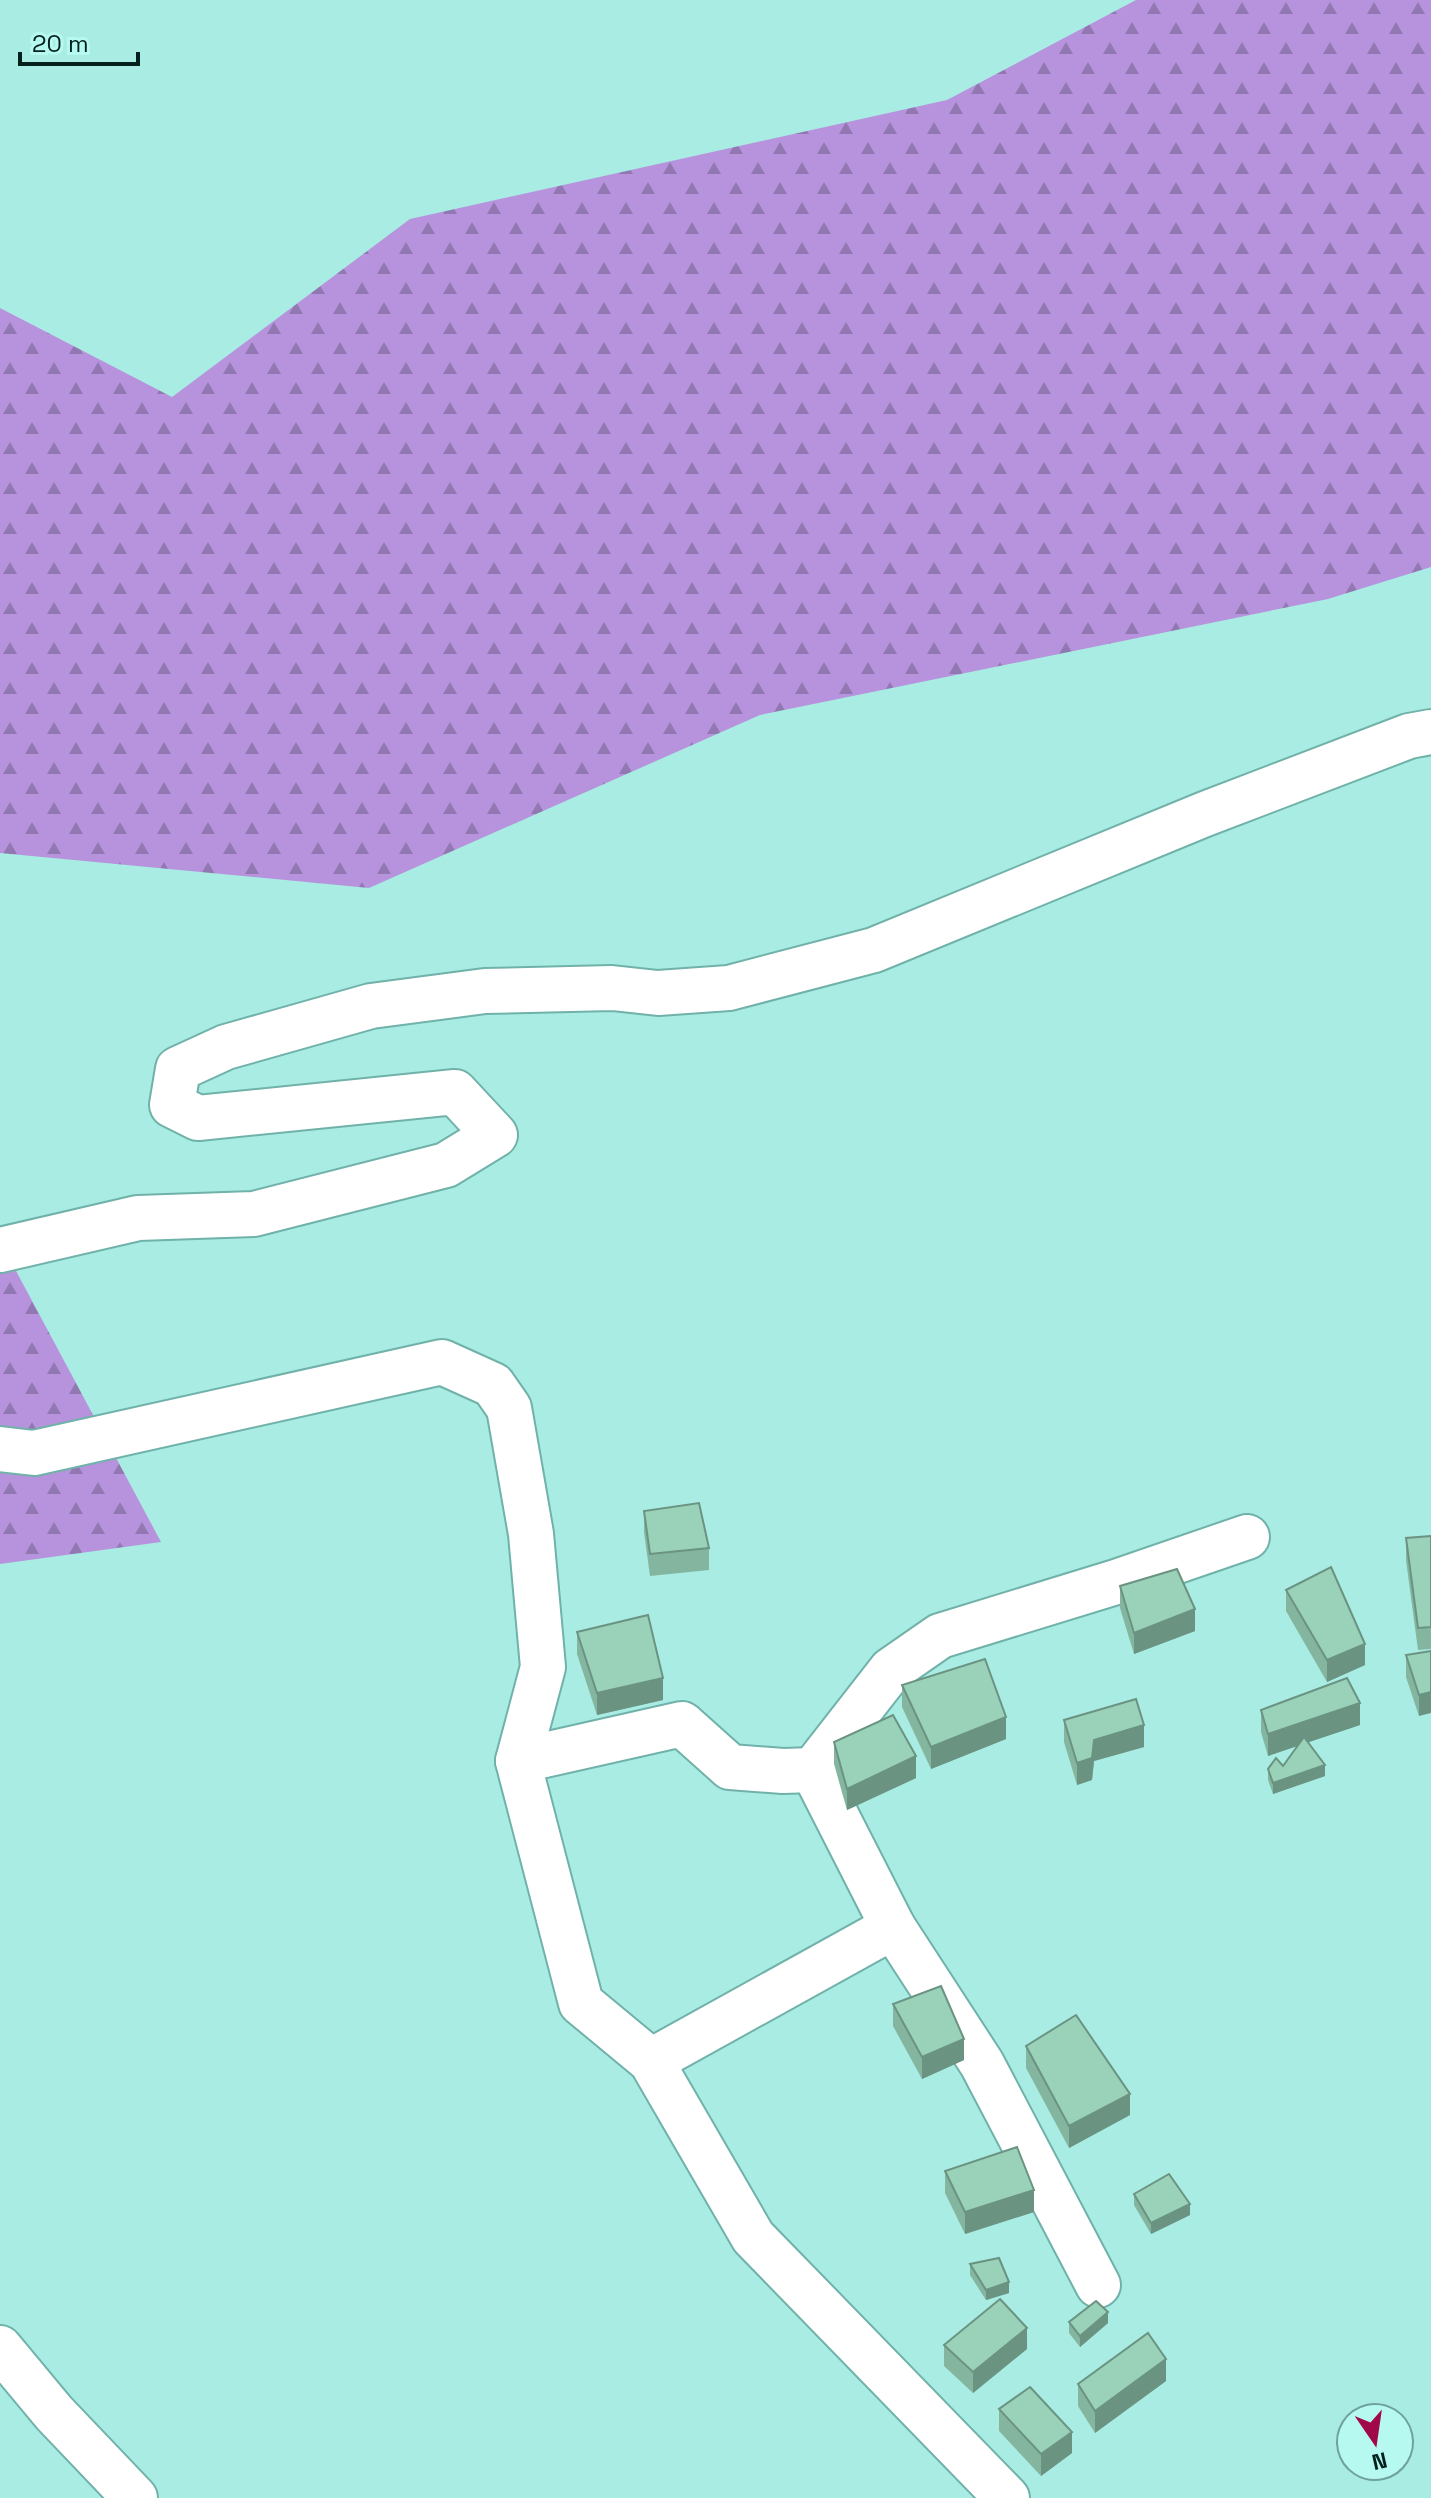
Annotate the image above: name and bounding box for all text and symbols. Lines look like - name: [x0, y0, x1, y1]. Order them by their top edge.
- scale bar: [20, 16, 138, 66]
- text: 20 m: [32, 28, 89, 59]
- north arrow: [1335, 2402, 1415, 2482]
- text: N: [1369, 2446, 1390, 2477]

